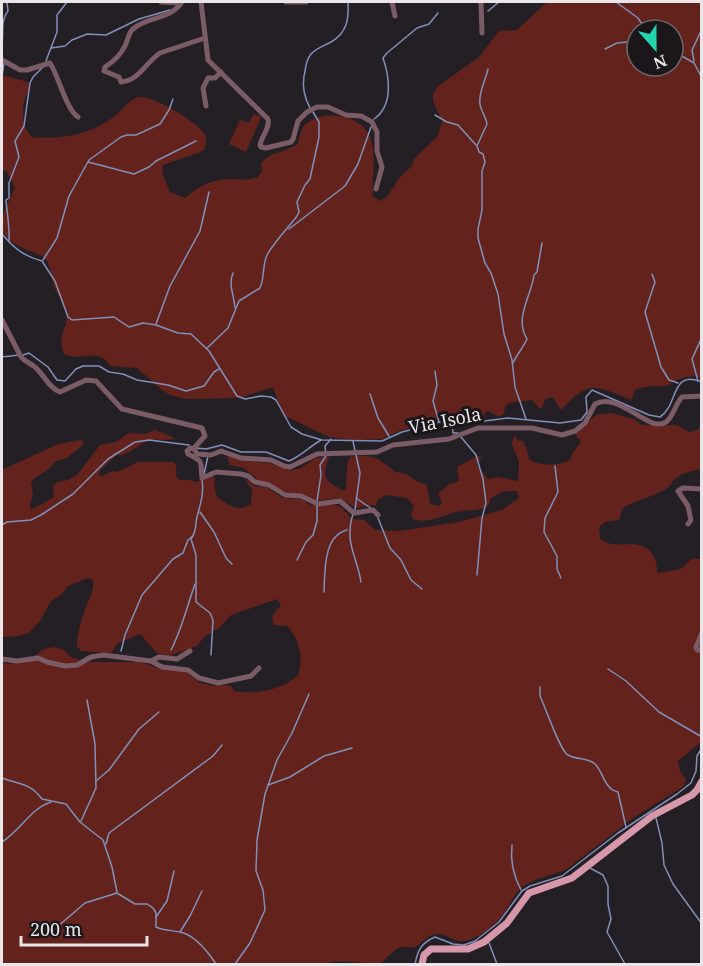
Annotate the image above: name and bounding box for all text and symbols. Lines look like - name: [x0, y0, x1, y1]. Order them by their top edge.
- north arrow: [625, 18, 685, 78]
- text: N: [650, 49, 670, 75]
- street label: Via Isola: [406, 401, 483, 439]
- scale bar: [21, 909, 147, 947]
- text: 200 m: [30, 917, 82, 941]

